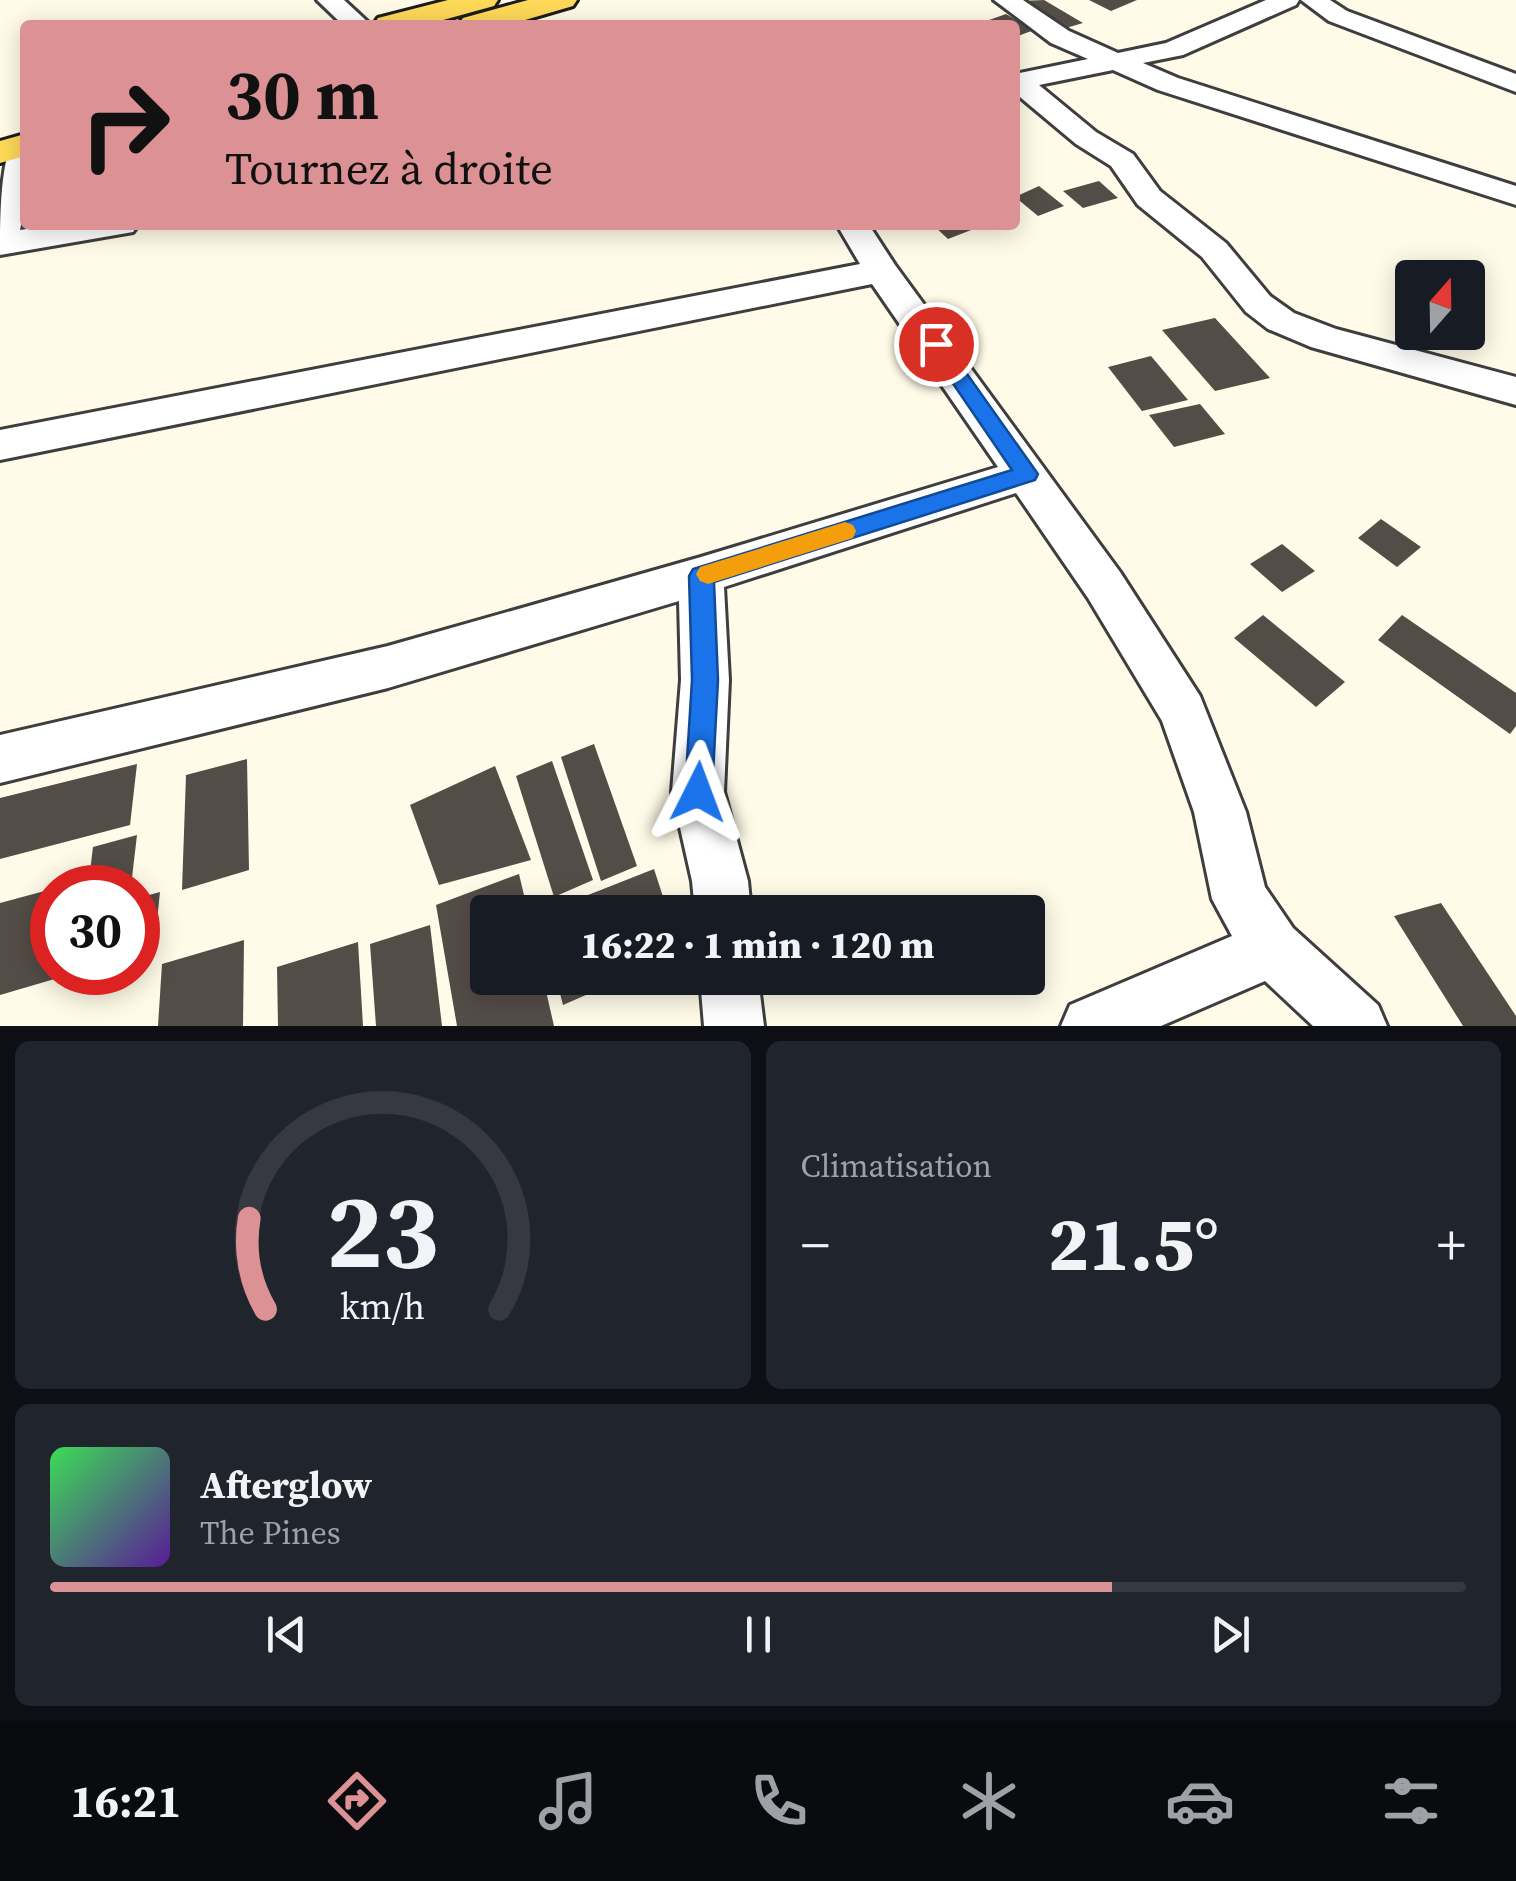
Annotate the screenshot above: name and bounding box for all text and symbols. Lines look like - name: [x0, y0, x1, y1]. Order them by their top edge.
- text: 30 m: [225, 46, 379, 142]
- icon: right: [60, 60, 190, 190]
- text: Tournez à droite: [225, 137, 553, 199]
- north arrow: [1395, 260, 1485, 350]
- map controls: [1395, 260, 1485, 350]
- pin: [894, 302, 979, 387]
- icon: arrive: [909, 317, 964, 372]
- position arrow: [646, 740, 750, 844]
- speed limit sign: 30: [30, 865, 160, 995]
- text: 16:22 · 1 min · 120 m: [580, 919, 935, 971]
- text: Climatisation: [801, 1144, 992, 1188]
- text: 23: [326, 1159, 439, 1302]
- text: 21.5°: [1048, 1192, 1219, 1295]
- text: −: [801, 1207, 830, 1282]
- text: +: [1437, 1207, 1466, 1282]
- text: km/h: [340, 1282, 425, 1331]
- text: Afterglow: [200, 1459, 372, 1511]
- text: The Pines: [200, 1511, 341, 1555]
- icon: previous: [259, 1607, 314, 1662]
- icon: pause: [731, 1607, 786, 1662]
- icon: next: [1203, 1607, 1258, 1662]
- icon: directions: [322, 1766, 392, 1836]
- icon: music: [533, 1766, 603, 1836]
- icon: phone: [744, 1766, 814, 1836]
- icon: climate: [954, 1766, 1024, 1836]
- icon: car: [1165, 1766, 1235, 1836]
- icon: filters: [1376, 1766, 1446, 1836]
- text: 16:21: [70, 1770, 181, 1832]

